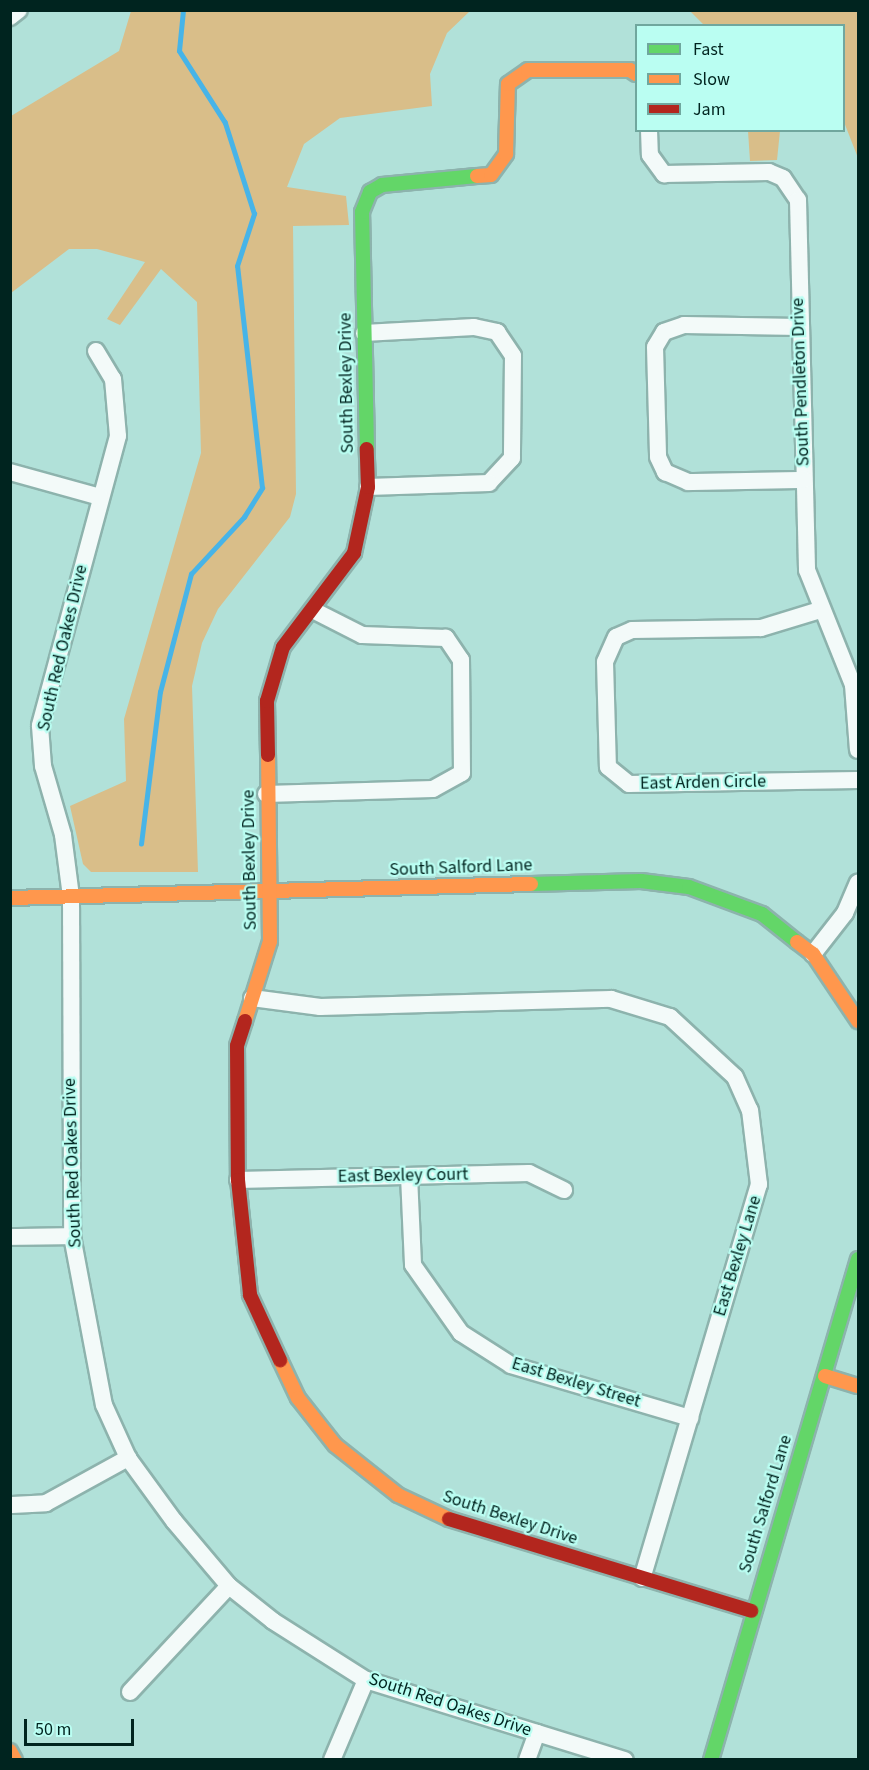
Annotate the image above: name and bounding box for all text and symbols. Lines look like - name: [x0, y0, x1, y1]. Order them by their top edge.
- legend: [635, 24, 845, 132]
- text: Fast: [693, 37, 724, 62]
- text: Slow: [693, 67, 730, 92]
- text: Jam: [693, 97, 726, 122]
- street label: South Pendleton Drive: [787, 297, 815, 467]
- street label: South Bexley Drive: [335, 312, 359, 454]
- street label: South Red Oakes Drive: [33, 563, 93, 733]
- street label: East Arden Circle: [640, 771, 766, 795]
- street label: South Bexley Drive: [238, 789, 262, 931]
- street label: South Salford Lane: [389, 855, 533, 881]
- street label: South Red Oakes Drive: [59, 1078, 87, 1248]
- street label: East Bexley Court: [338, 1164, 468, 1188]
- street label: East Bexley Lane: [709, 1193, 767, 1319]
- street label: East Bexley Street: [509, 1353, 643, 1413]
- street label: South Salford Lane: [735, 1432, 797, 1576]
- street label: South Bexley Drive: [440, 1486, 580, 1550]
- street label: South Red Oakes Drive: [366, 1668, 534, 1742]
- scale bar: [27, 1707, 136, 1745]
- text: 50 m: [35, 1717, 71, 1742]

